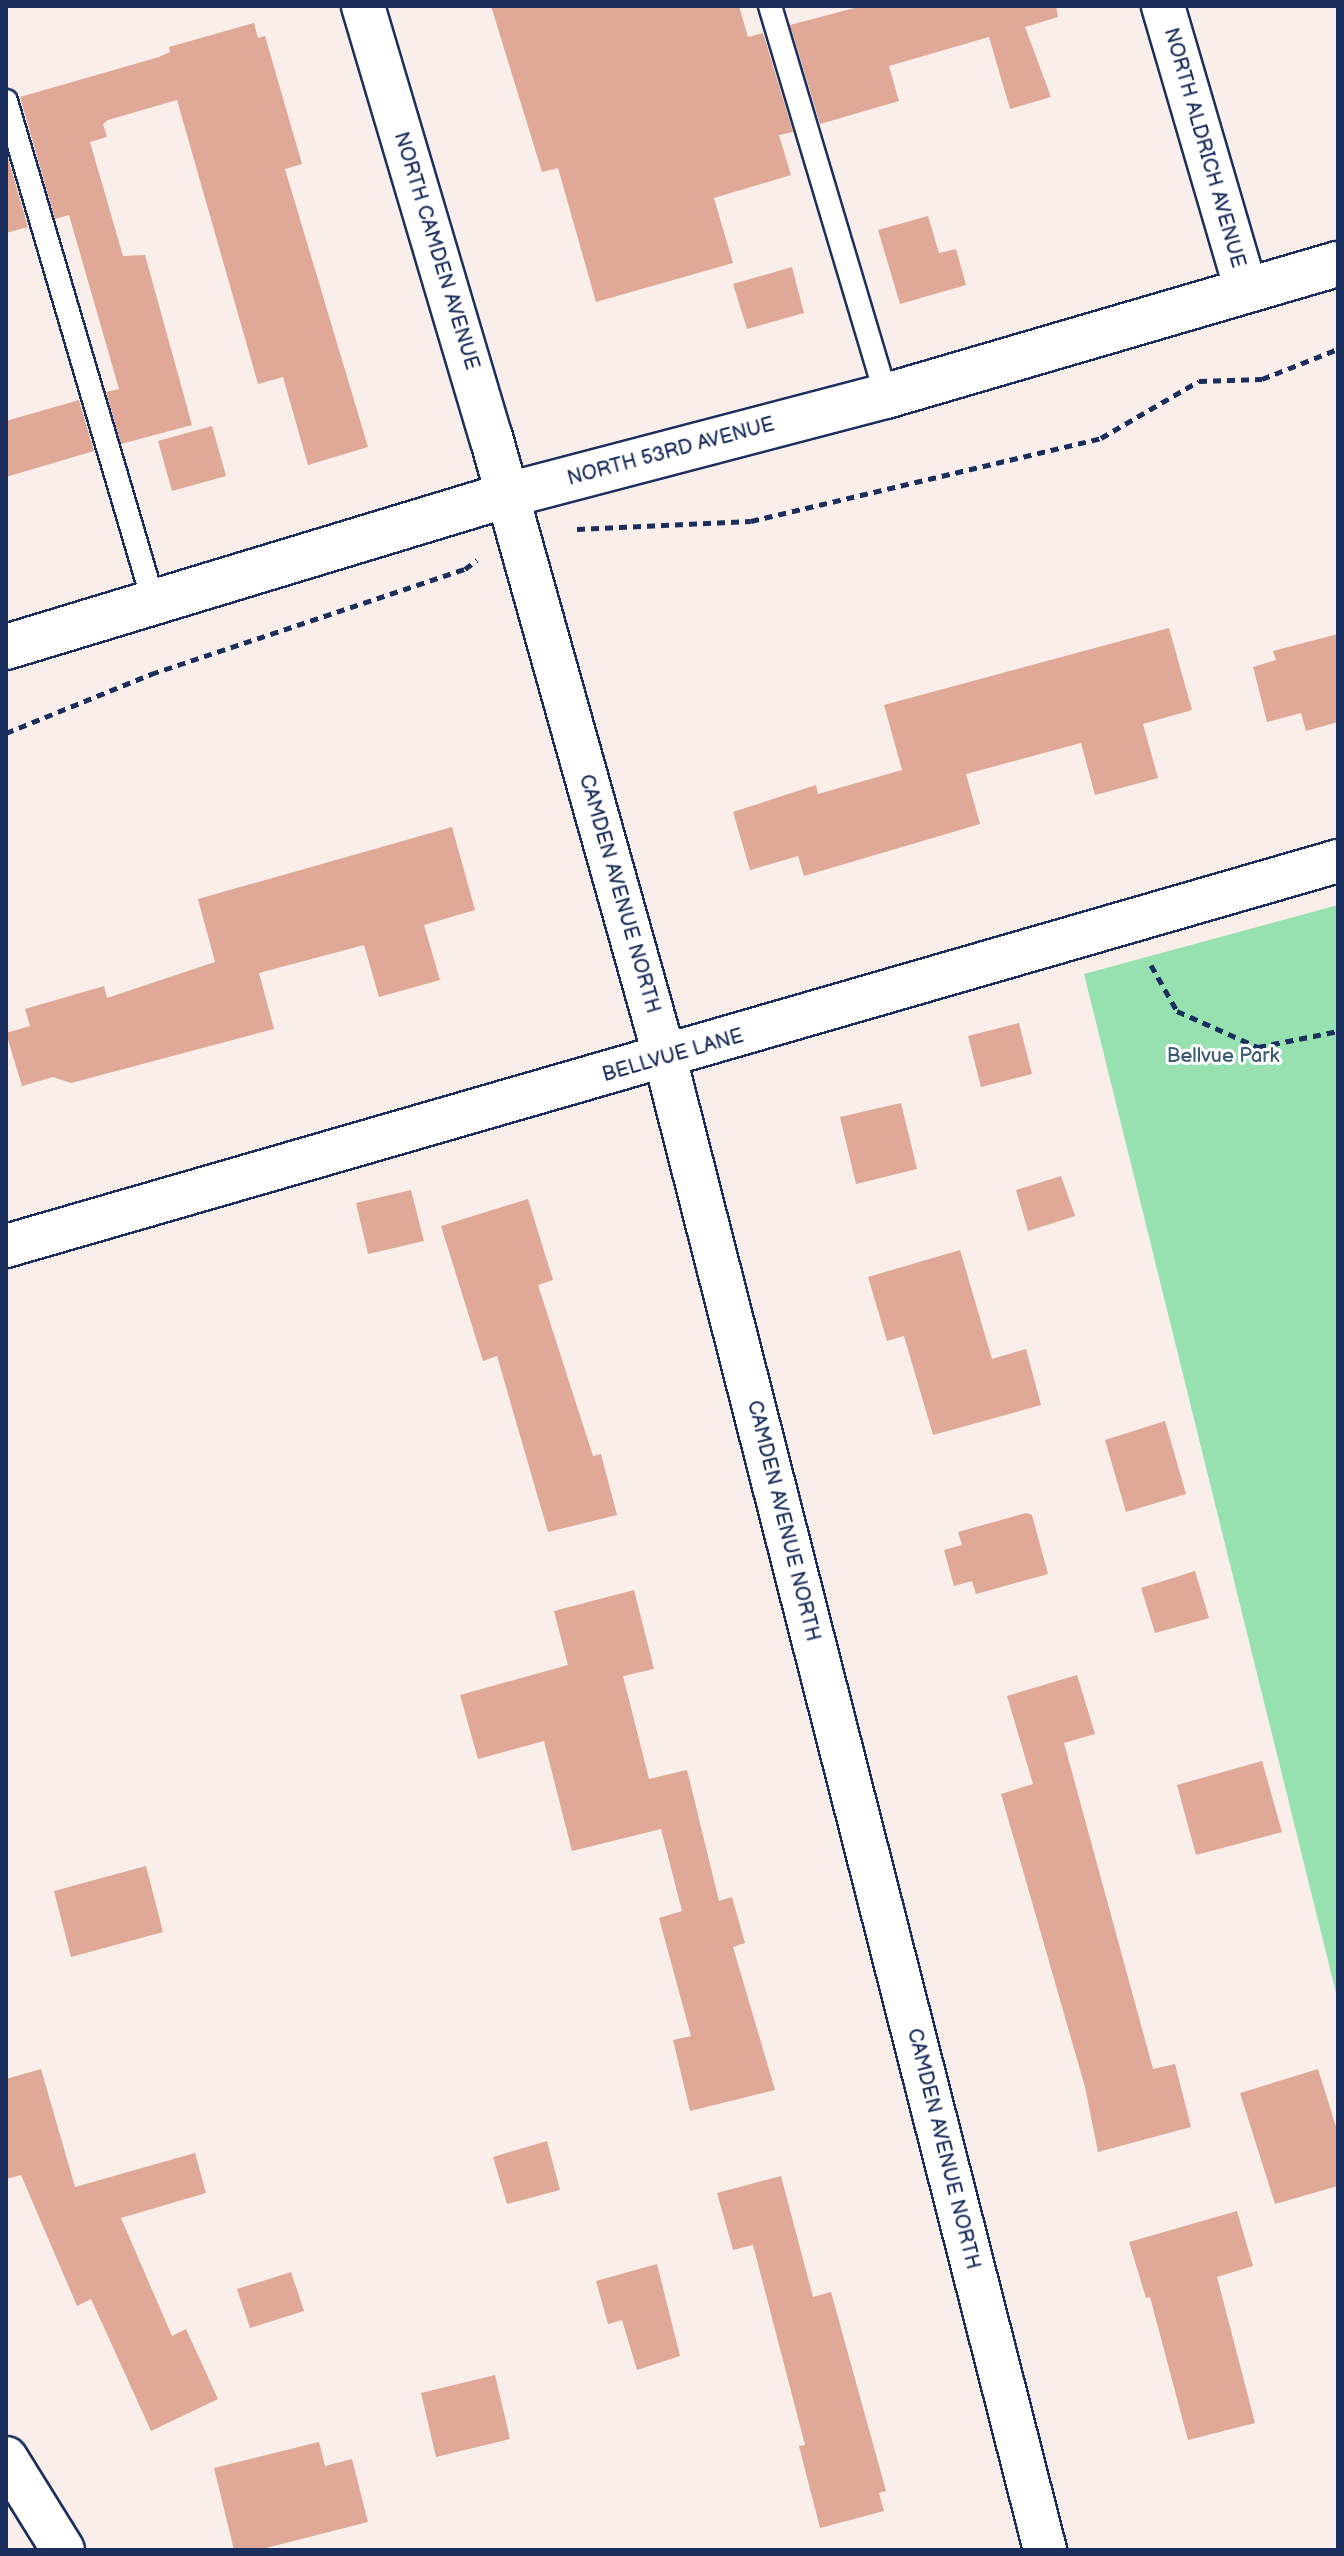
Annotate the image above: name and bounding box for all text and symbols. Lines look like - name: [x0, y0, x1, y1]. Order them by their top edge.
- street label: NORTH ALDRICH AVENUE: [1158, 25, 1250, 271]
- street label: NORTH CAMDEN AVENUE: [388, 129, 484, 373]
- street label: NORTH 53RD AVENUE: [565, 413, 777, 491]
- street label: CAMDEN AVENUE NORTH: [573, 772, 665, 1016]
- street label: BELLVUE LANE: [600, 1024, 746, 1088]
- park label: Bellvue Park: [1167, 1044, 1279, 1068]
- street label: CAMDEN AVENUE NORTH: [741, 1398, 825, 1644]
- street label: CAMDEN AVENUE NORTH: [901, 2026, 985, 2272]

